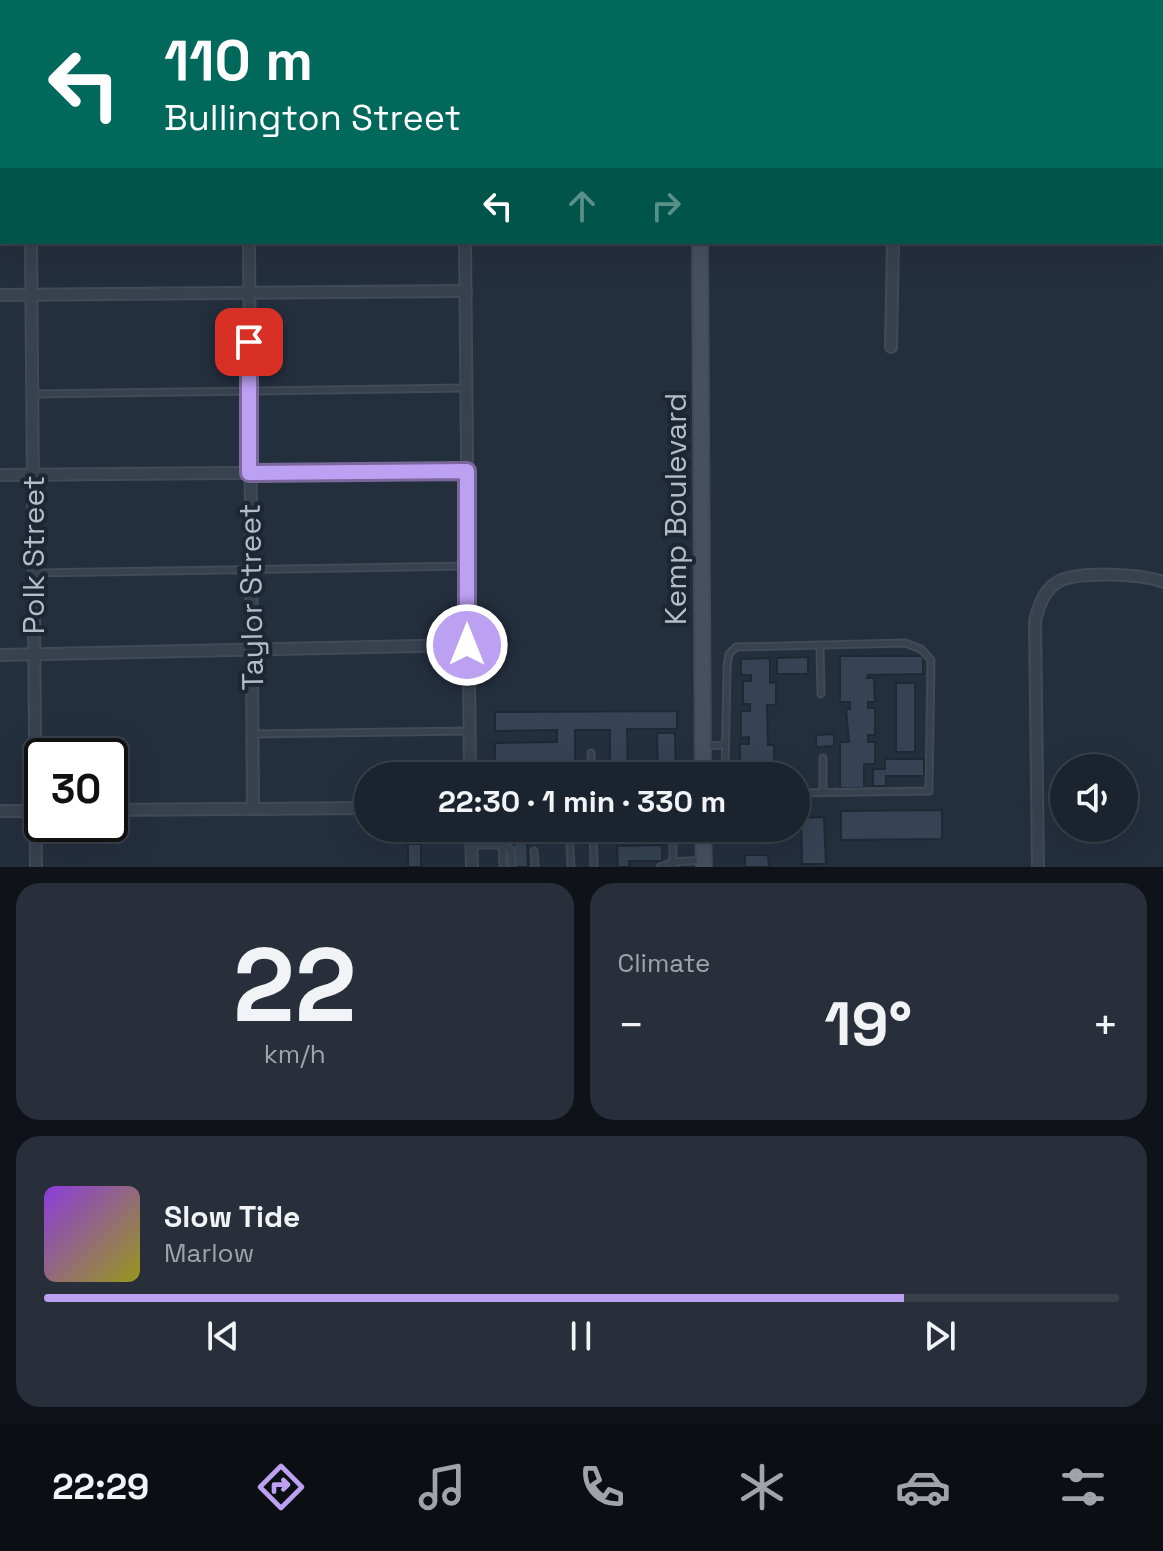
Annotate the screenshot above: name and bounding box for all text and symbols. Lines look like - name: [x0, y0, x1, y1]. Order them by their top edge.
- text: 110 m: [164, 25, 313, 96]
- icon: left: [32, 32, 136, 136]
- text: Bullington Street: [164, 95, 461, 141]
- icon: left: [476, 184, 520, 228]
- icon: ahead: [560, 184, 604, 228]
- icon: right: [644, 184, 688, 228]
- pin: [215, 308, 283, 376]
- icon: arrive: [227, 320, 271, 364]
- street label: Kemp Boulevard: [656, 393, 695, 625]
- street label: Polk Street: [14, 476, 53, 634]
- street label: Taylor Street: [230, 503, 272, 691]
- position arrow: [425, 603, 509, 687]
- speed limit sign: 30: [24, 738, 128, 842]
- map controls: [1050, 754, 1138, 842]
- button: sound: [1050, 754, 1138, 842]
- text: 22:30 · 1 min · 330 m: [438, 782, 726, 821]
- text: 22: [233, 919, 357, 1051]
- text: Climate: [618, 946, 710, 980]
- text: 19°: [824, 986, 912, 1063]
- text: −: [618, 997, 645, 1053]
- text: +: [1092, 997, 1119, 1053]
- text: km/h: [264, 1037, 326, 1071]
- text: Slow Tide: [164, 1197, 300, 1236]
- text: Marlow: [164, 1236, 254, 1270]
- icon: previous: [201, 1314, 245, 1358]
- icon: pause: [559, 1314, 603, 1358]
- icon: next: [918, 1314, 962, 1358]
- icon: directions: [253, 1459, 309, 1515]
- icon: music: [414, 1459, 470, 1515]
- icon: phone: [574, 1459, 630, 1515]
- icon: climate: [734, 1459, 790, 1515]
- icon: car: [895, 1459, 951, 1515]
- icon: filters: [1055, 1459, 1111, 1515]
- text: 22:29: [52, 1464, 149, 1510]

